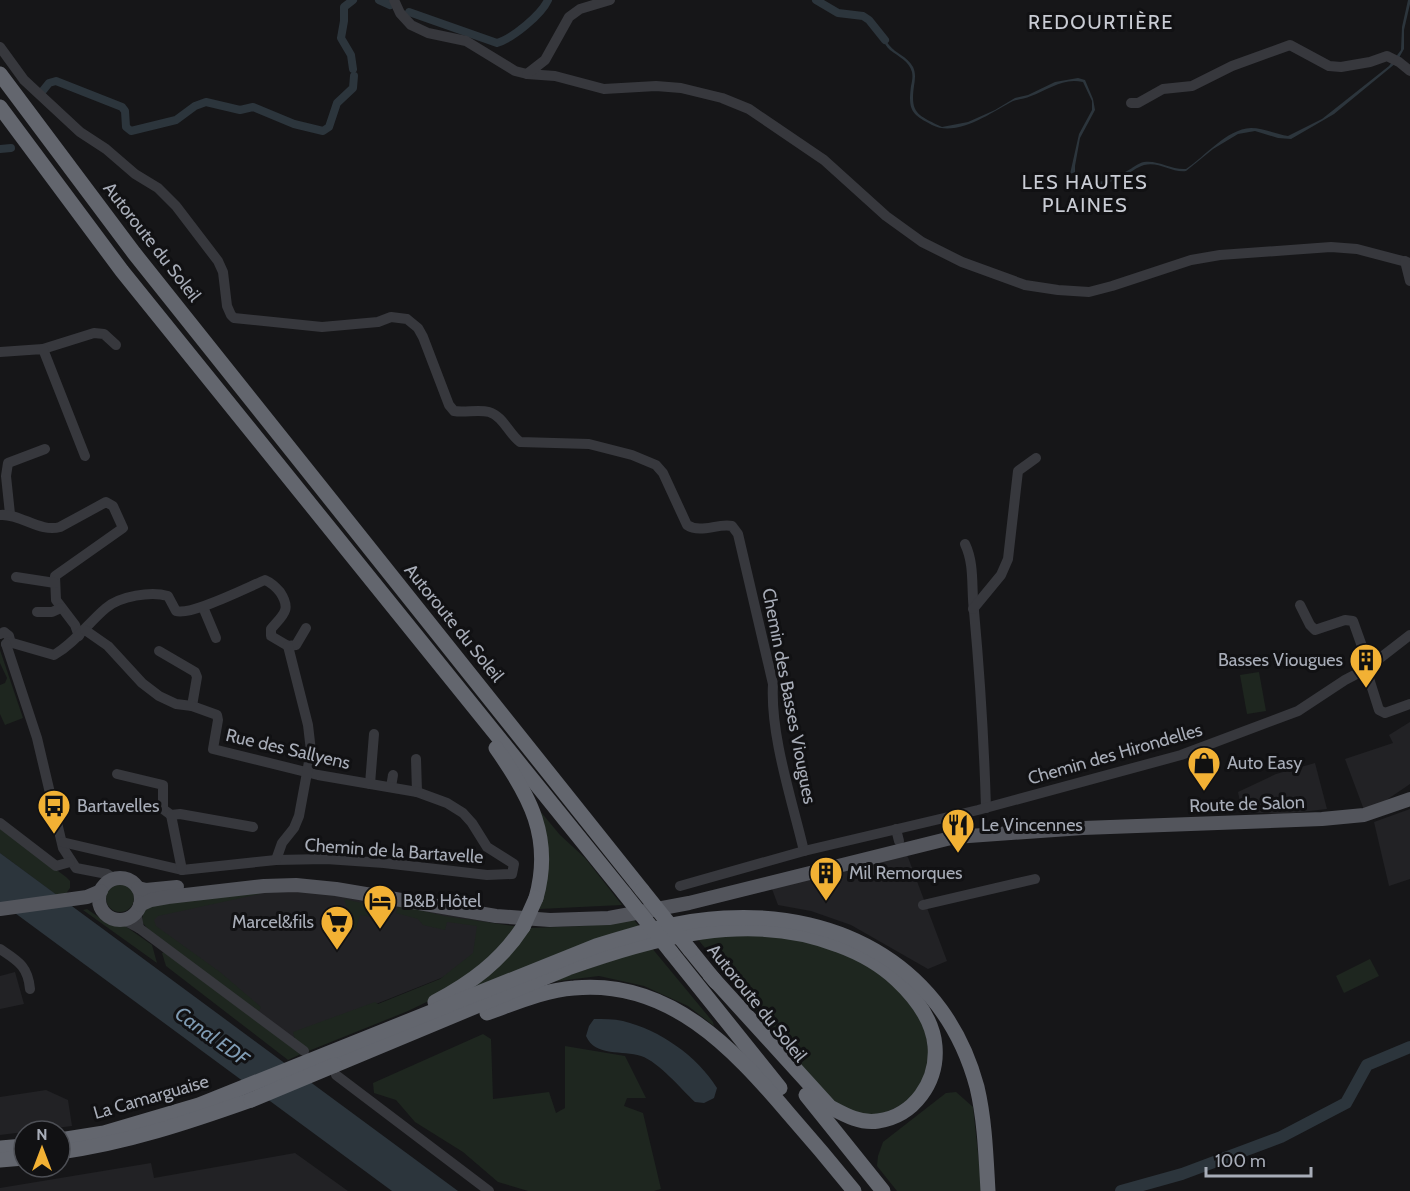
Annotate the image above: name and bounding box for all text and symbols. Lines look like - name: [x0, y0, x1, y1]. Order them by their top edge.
- district label: REDOURTIÈRE: [1028, 10, 1174, 34]
- district label: LES HAUTES PLAINES: [1022, 170, 1148, 217]
- street label: Autoroute du Soleil: [99, 178, 206, 307]
- street label: Autoroute du Soleil: [400, 560, 509, 687]
- street label: Chemin des Basses Viougues: [757, 586, 821, 806]
- building icon: Basses Viougues: [1348, 642, 1384, 689]
- place label: Basses Viougues: [1218, 649, 1343, 671]
- street label: Chemin des Hirondelles: [1025, 719, 1205, 789]
- street label: Rue des Sallyens: [224, 724, 352, 774]
- shop icon: Auto Easy: [1186, 745, 1222, 792]
- place label: Auto Easy: [1227, 752, 1302, 774]
- bus stop icon: Bartavelles: [36, 788, 72, 835]
- street label: Route de Salon: [1189, 791, 1305, 817]
- place label: Bartavelles: [77, 795, 159, 817]
- restaurant icon: Le Vincennes: [940, 807, 976, 854]
- place label: Le Vincennes: [981, 814, 1083, 836]
- street label: Chemin de la Bartavelle: [304, 834, 484, 868]
- building icon: Mil Remorques: [808, 855, 844, 902]
- place label: Mil Remorques: [849, 862, 963, 884]
- hotel icon: B&B Hôtel: [362, 883, 398, 930]
- place label: B&B Hôtel: [403, 890, 482, 912]
- supermarket icon: Marcel&fils: [319, 904, 355, 951]
- place label: Marcel&fils: [232, 911, 314, 933]
- street label: Autoroute du Soleil: [703, 940, 812, 1067]
- water label: Canal EDF: [170, 1001, 255, 1072]
- street label: La Camarguaise: [91, 1070, 211, 1124]
- north arrow: [12, 1119, 72, 1179]
- text: N: [36, 1125, 48, 1144]
- scale bar: [1206, 1140, 1311, 1178]
- text: 100 m: [1215, 1150, 1266, 1172]

